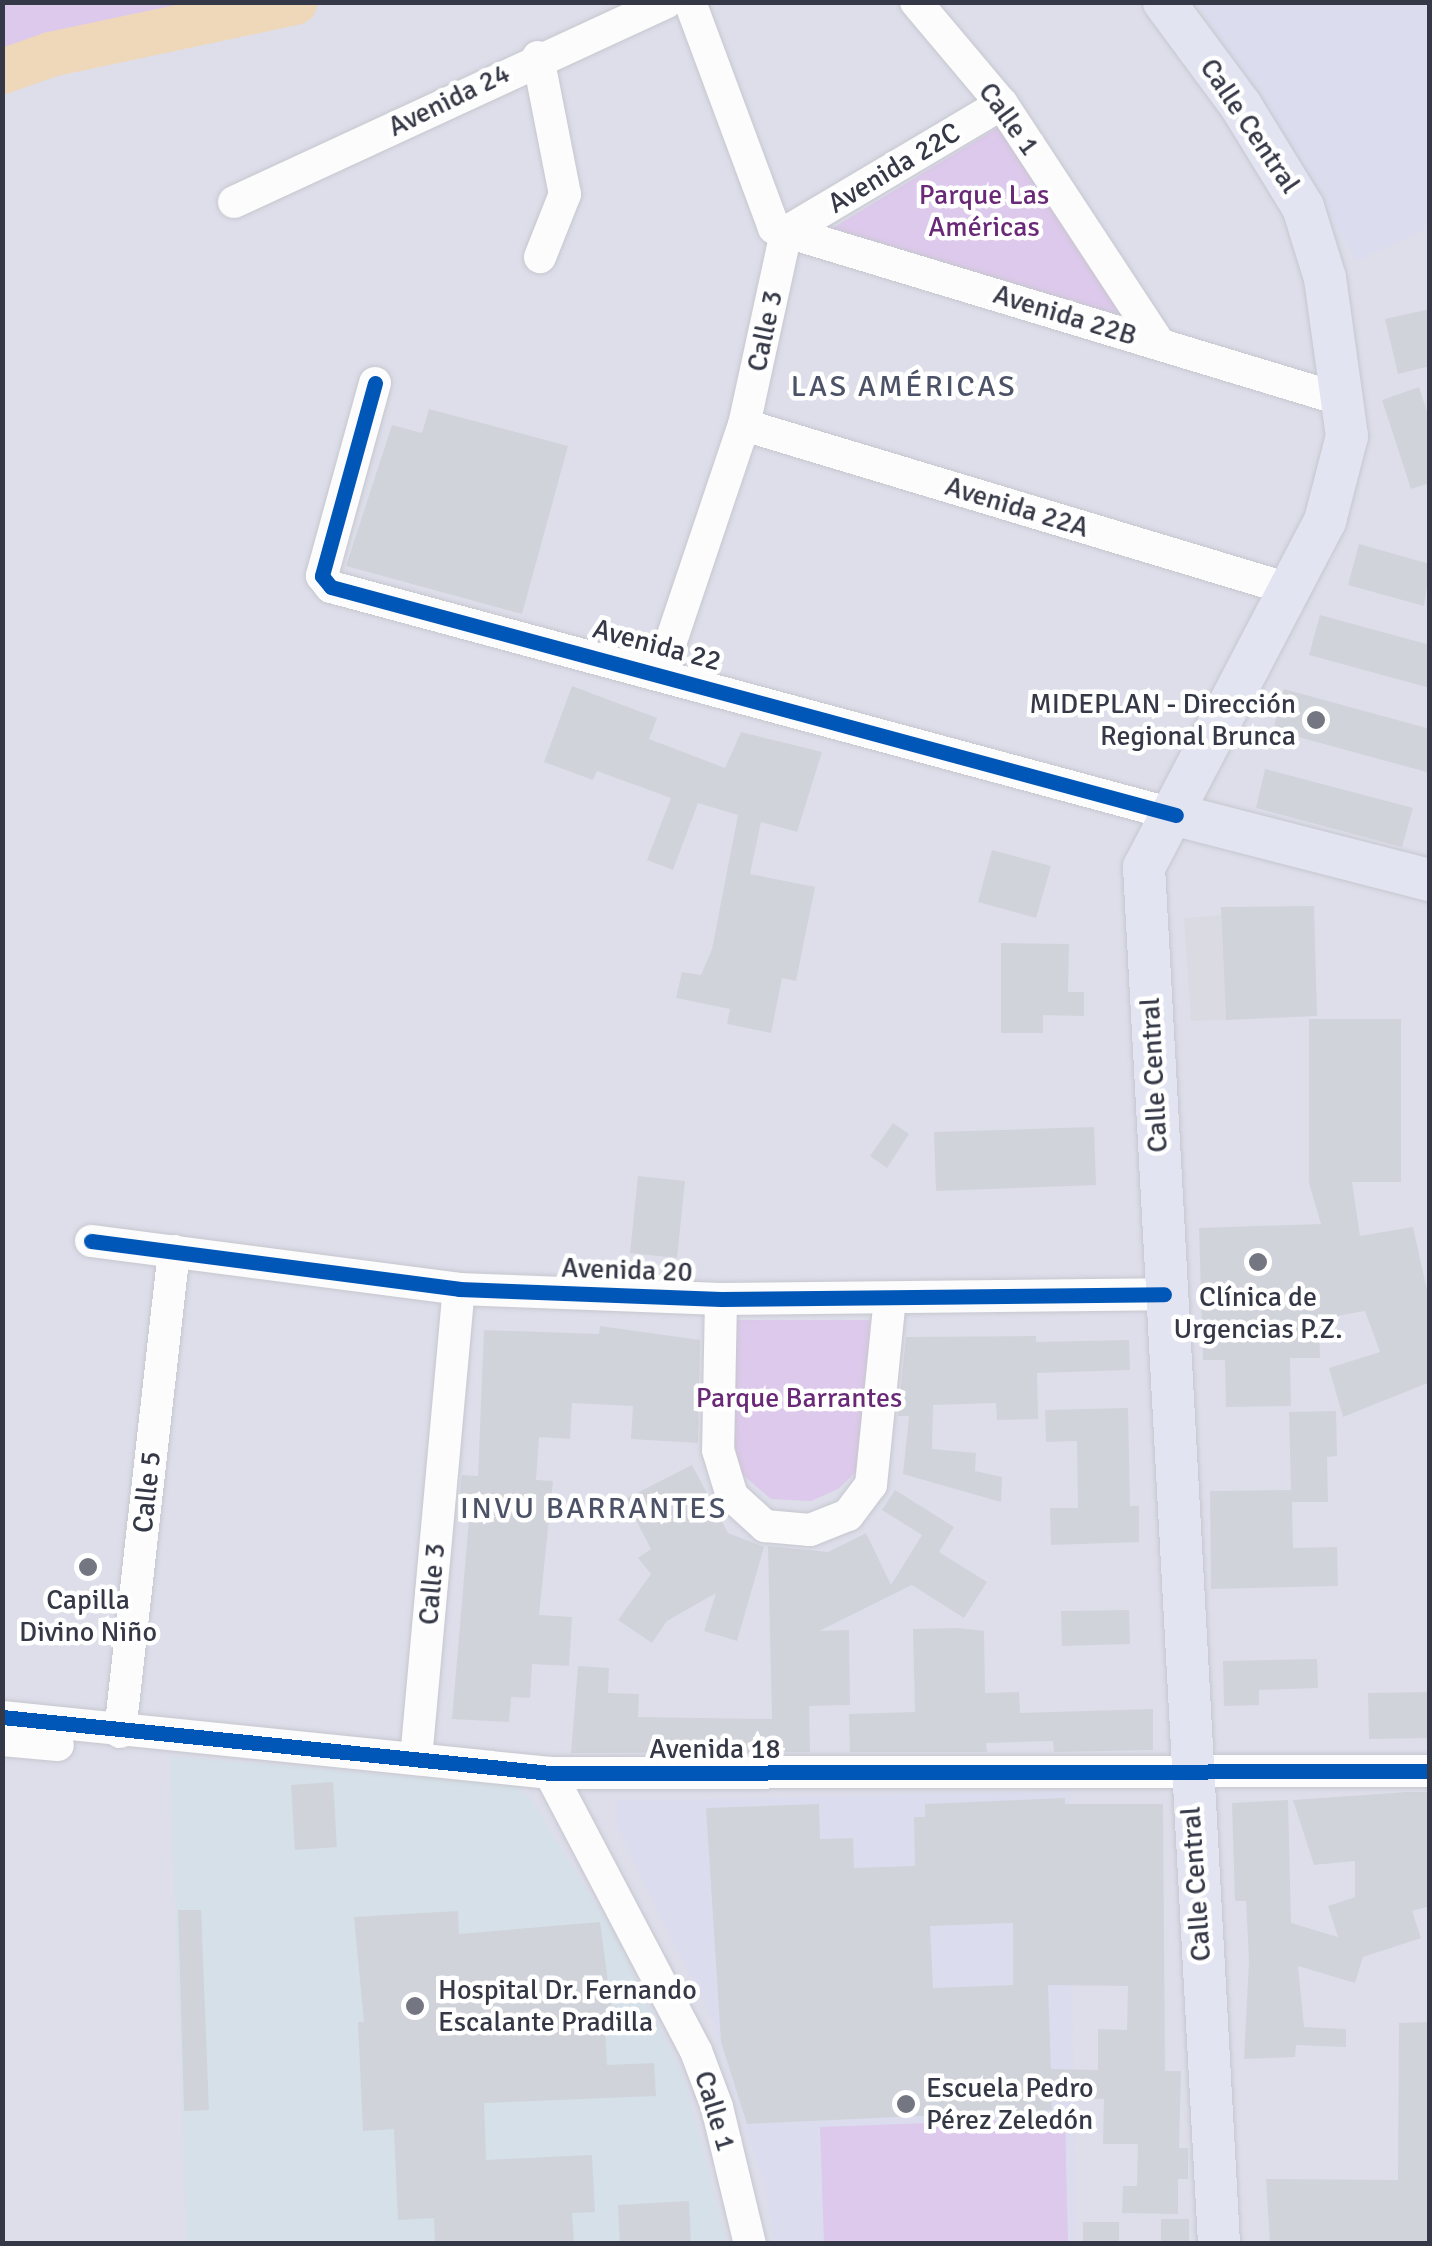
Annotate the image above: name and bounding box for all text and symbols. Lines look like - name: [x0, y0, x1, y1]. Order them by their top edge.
- street label: Calle Central: [1193, 52, 1307, 200]
- street label: Avenida 24: [383, 56, 515, 144]
- street label: Calle 1: [971, 76, 1047, 162]
- street label: Avenida 22C: [822, 115, 966, 221]
- park label: Parque Las Américas: [919, 178, 1049, 244]
- street label: Avenida 22B: [989, 277, 1141, 353]
- street label: Calle 3: [740, 287, 790, 375]
- district label: LAS AMÉRICAS: [791, 369, 1017, 405]
- street label: Avenida 22A: [941, 469, 1093, 545]
- street label: Avenida 22: [589, 612, 725, 678]
- place label: MIDEPLAN - Dirección Regional Brunca: [1029, 687, 1296, 753]
- marker: MIDEPLAN - Dirección Regional Brunca: [1305, 709, 1327, 731]
- street label: Calle Central: [1133, 997, 1175, 1153]
- marker: Clínica de Urgencias P.Z.: [1245, 1249, 1271, 1275]
- street label: Avenida 20: [561, 1251, 693, 1289]
- place label: Clínica de Urgencias P.Z.: [1173, 1280, 1343, 1346]
- park label: Parque Barrantes: [696, 1381, 902, 1415]
- street label: Calle 5: [126, 1449, 168, 1535]
- district label: INVU BARRANTES: [460, 1491, 728, 1527]
- street label: Calle 3: [412, 1542, 452, 1626]
- marker: Capilla Divino Niño: [77, 1556, 99, 1578]
- place label: Capilla Divino Niño: [19, 1583, 157, 1649]
- street label: Avenida 18: [649, 1732, 781, 1766]
- street label: Calle Central: [1174, 1805, 1218, 1963]
- place label: Hospital Dr. Fernando Escalante Pradilla: [438, 1973, 697, 2039]
- marker: Hospital Dr. Fernando Escalante Pradilla: [402, 1993, 428, 2019]
- street label: Calle 1: [687, 2067, 743, 2155]
- place label: Escuela Pedro Pérez Zeledón: [926, 2071, 1093, 2137]
- marker: Escuela Pedro Pérez Zeledón: [895, 2093, 917, 2115]

